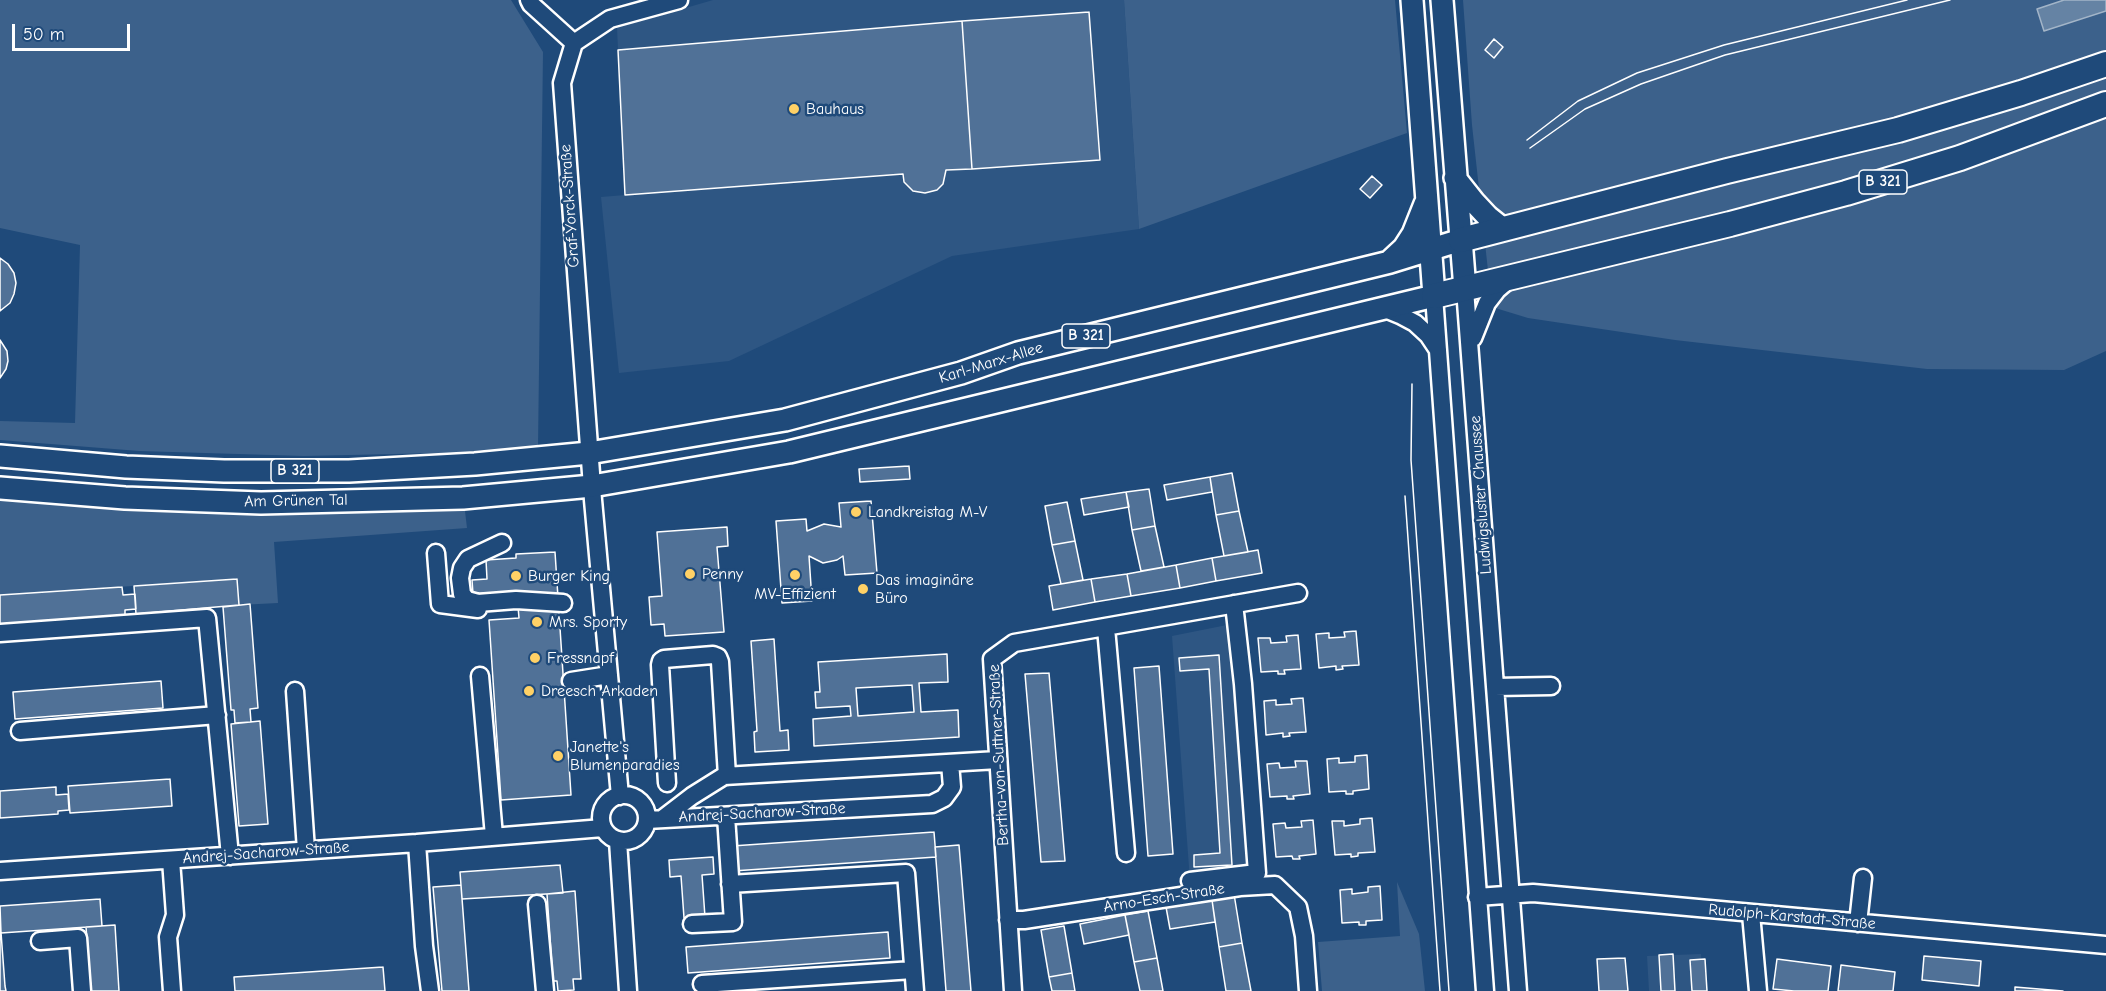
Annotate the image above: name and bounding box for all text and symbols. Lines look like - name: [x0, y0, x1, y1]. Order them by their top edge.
- scale bar: [15, 12, 134, 50]
- text: 50 m: [23, 24, 65, 45]
- place label: Bauhaus: [806, 99, 864, 119]
- marker: Bauhaus: [787, 102, 801, 116]
- street label: Graf-Yorck-Straße: [556, 144, 584, 268]
- road number: B 321: [1859, 170, 1907, 194]
- road number: B 321: [1062, 324, 1110, 348]
- street label: Karl-Marx-Allee: [937, 338, 1045, 388]
- street label: Ludwigsluster Chaussee: [1466, 415, 1496, 575]
- road number: B 321: [271, 459, 319, 483]
- street label: Am Grünen Tal: [244, 490, 348, 512]
- place label: Landkreistag M-V: [868, 502, 987, 522]
- marker: Landkreistag M-V: [849, 505, 863, 519]
- place label: Penny: [702, 564, 743, 584]
- place label: Burger King: [528, 566, 610, 586]
- marker: Penny: [683, 567, 697, 581]
- marker: MV-Effizient: [788, 568, 802, 582]
- marker: Burger King: [509, 569, 523, 583]
- place label: Das imaginäre Büro: [875, 570, 974, 608]
- marker: Das imaginäre Büro: [856, 582, 870, 596]
- place label: MV-Effizient: [754, 584, 836, 604]
- place label: Mrs. Sporty: [549, 612, 627, 632]
- marker: Mrs. Sporty: [530, 615, 544, 629]
- place label: Fressnapf: [547, 648, 614, 668]
- marker: Fressnapf: [528, 651, 542, 665]
- street label: Bertha-von-Suttner-Straße: [985, 664, 1013, 846]
- place label: Dreesch Arkaden: [541, 681, 658, 701]
- marker: Dreesch Arkaden: [522, 684, 536, 698]
- place label: Janette's Blumenparadies: [570, 737, 680, 775]
- marker: Janette's Blumenparadies: [551, 749, 565, 763]
- street label: Andrej-Sacharow-Straße: [678, 799, 846, 827]
- street label: Andrej-Sacharow-Straße: [182, 838, 350, 868]
- street label: Arno-Esch-Straße: [1102, 879, 1226, 917]
- street label: Rudolph-Karstadt-Straße: [1708, 900, 1876, 934]

